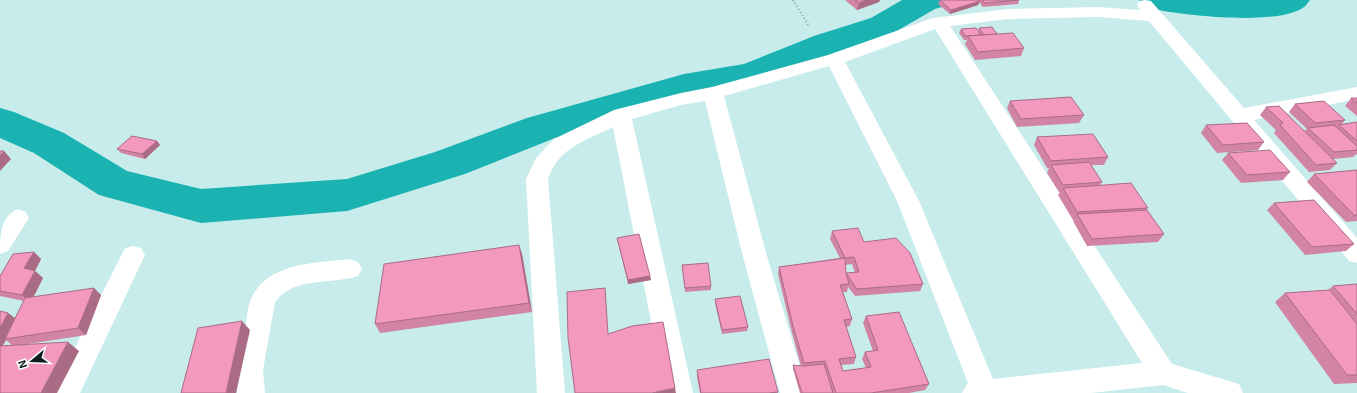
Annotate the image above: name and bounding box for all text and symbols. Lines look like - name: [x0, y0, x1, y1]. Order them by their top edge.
- north arrow: [12, 341, 52, 381]
- text: N: [15, 358, 30, 370]

